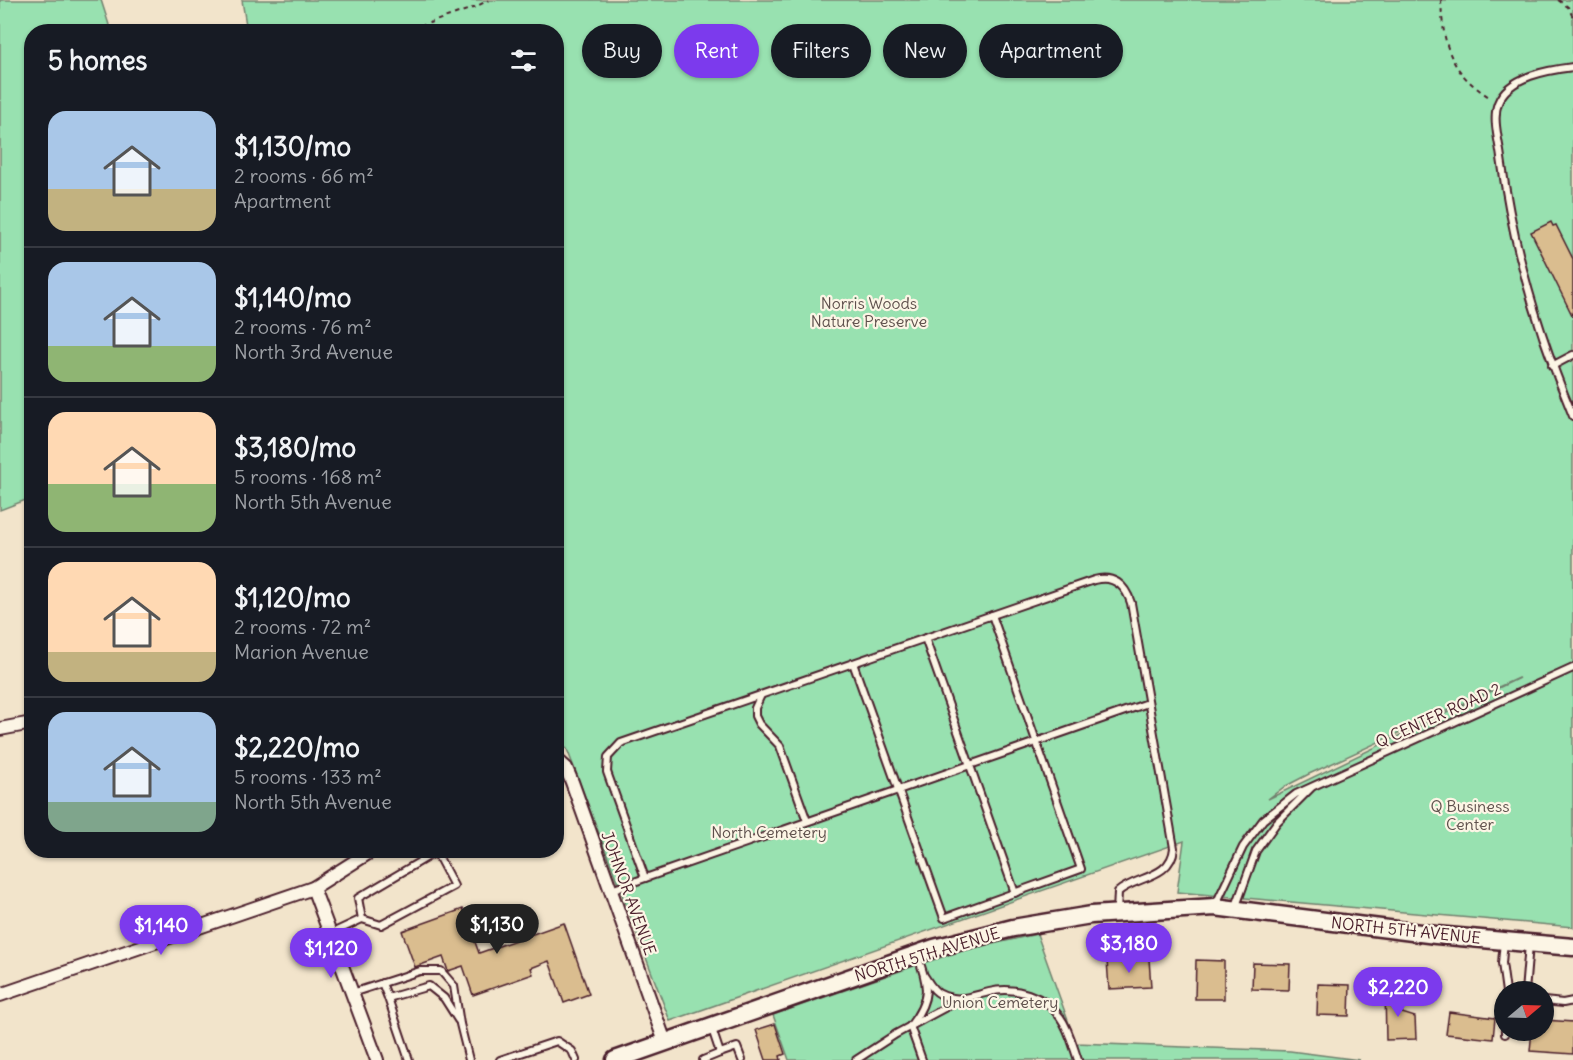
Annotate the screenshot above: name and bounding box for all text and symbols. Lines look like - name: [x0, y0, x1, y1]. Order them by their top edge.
- chip: Buy: [582, 24, 662, 78]
- chip: Rent: [674, 24, 759, 78]
- chip: Filters: [771, 24, 871, 78]
- chip: New: [883, 24, 967, 78]
- chip: Apartment: [979, 24, 1123, 78]
- text: 5 homes: [48, 44, 147, 77]
- icon: filters: [507, 44, 540, 77]
- text: $1,130/mo: [234, 130, 351, 163]
- icon: home: [96, 135, 168, 207]
- text: 2 rooms · 66 m²: [234, 163, 374, 188]
- text: Apartment: [234, 188, 331, 213]
- text: $1,140/mo: [234, 281, 351, 314]
- icon: home: [96, 286, 168, 358]
- park label: Norris Woods Nature Preserve: [811, 293, 927, 331]
- text: 2 rooms · 76 m²: [234, 314, 372, 339]
- text: North 3rd Avenue: [234, 339, 393, 364]
- text: $3,180/mo: [234, 431, 356, 464]
- icon: home: [96, 436, 168, 508]
- text: 5 rooms · 168 m²: [234, 464, 382, 489]
- text: North 5th Avenue: [234, 489, 392, 514]
- text: $1,120/mo: [234, 581, 351, 614]
- icon: home: [96, 586, 168, 658]
- text: 2 rooms · 72 m²: [234, 614, 371, 639]
- text: Marion Avenue: [234, 639, 369, 664]
- street label: Q CENTER ROAD 2: [1372, 678, 1504, 752]
- text: $2,220/mo: [234, 731, 360, 764]
- icon: home: [96, 736, 168, 808]
- text: 5 rooms · 133 m²: [234, 764, 382, 789]
- text: North 5th Avenue: [234, 789, 392, 814]
- park label: Q Business Center: [1430, 796, 1510, 834]
- park label: North Cemetery: [711, 822, 827, 842]
- street label: JOHNOR AVENUE: [597, 828, 661, 958]
- pin: $1,130: [448, 904, 546, 955]
- pin: $1,140: [112, 905, 210, 956]
- text: $1,130: [470, 911, 524, 936]
- text: $1,140: [134, 912, 188, 937]
- street label: NORTH 5TH AVENUE: [1330, 912, 1482, 948]
- street label: NORTH 5TH AVENUE: [852, 922, 1002, 986]
- pin: $3,180: [1080, 923, 1178, 974]
- pin: $1,120: [282, 928, 380, 979]
- text: $3,180: [1100, 930, 1158, 955]
- text: $1,120: [304, 935, 358, 960]
- pin: $2,220: [1349, 967, 1447, 1018]
- text: $2,220: [1367, 974, 1429, 999]
- north arrow: [1494, 981, 1554, 1041]
- map controls: [1494, 981, 1554, 1041]
- park label: Union Cemetery: [942, 992, 1058, 1012]

